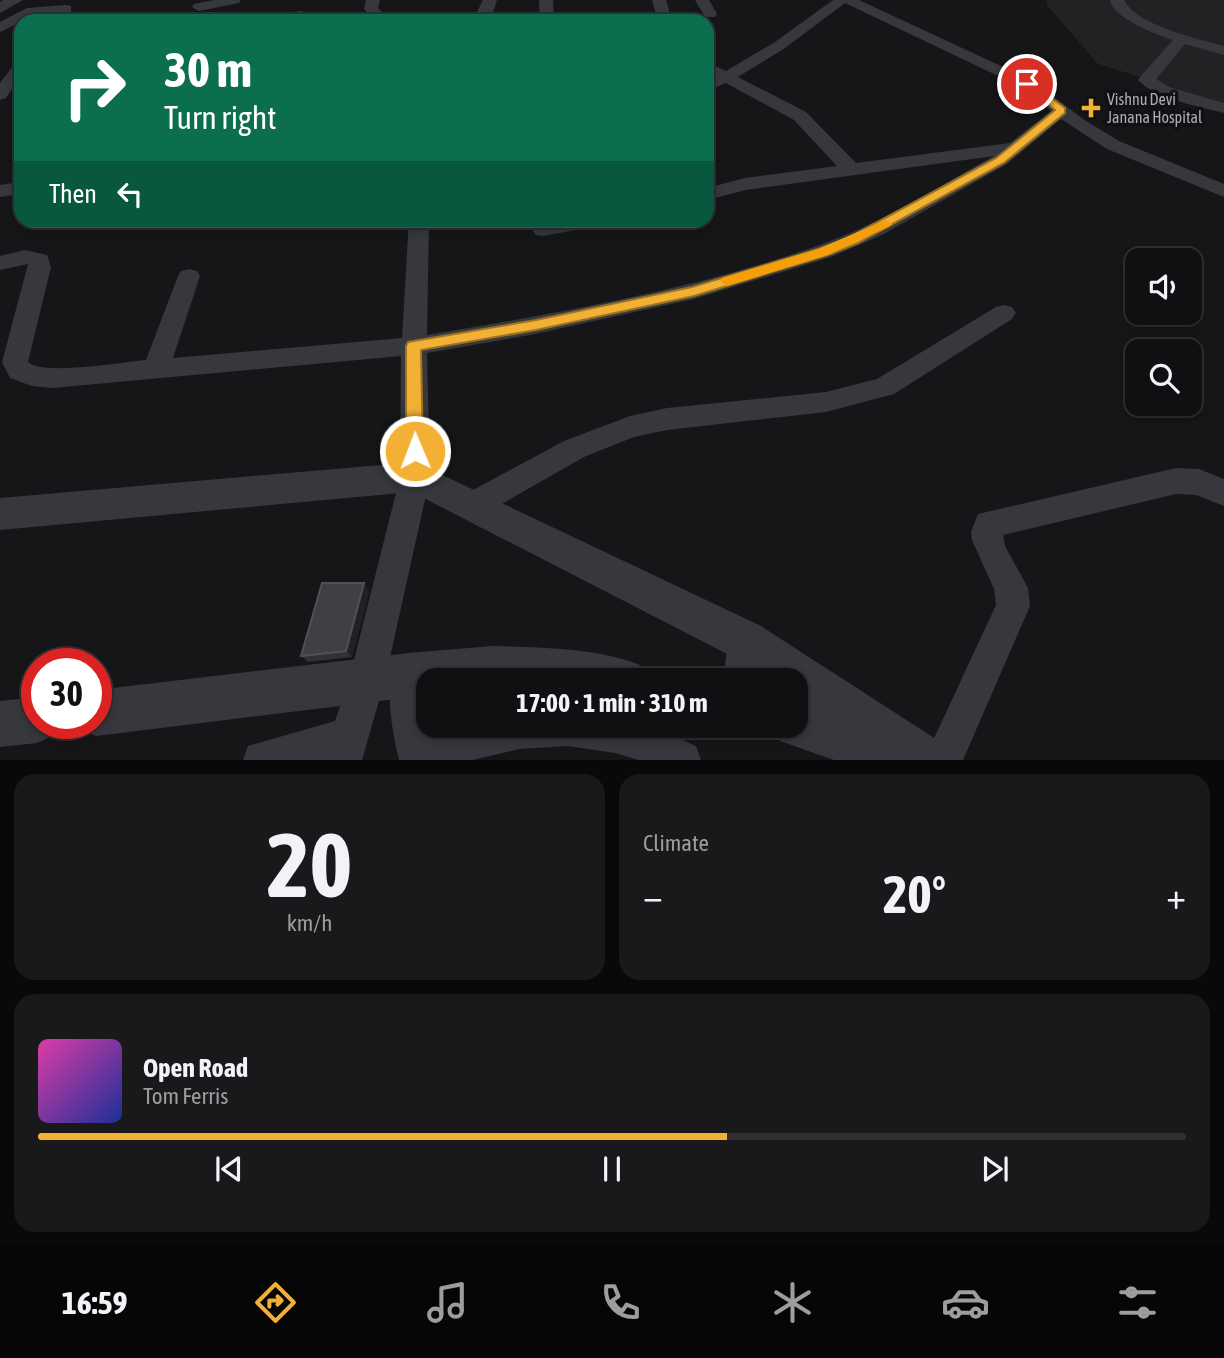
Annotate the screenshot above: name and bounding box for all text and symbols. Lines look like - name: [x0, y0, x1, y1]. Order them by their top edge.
- text: 30 m: [164, 41, 252, 97]
- icon: right: [49, 42, 140, 133]
- pin: [997, 54, 1057, 114]
- icon: arrive: [1008, 65, 1046, 103]
- place label: Vishnu Devi Janana Hospital: [1107, 90, 1203, 127]
- marker: Vishnu Devi Janana Hospital: [1081, 98, 1101, 118]
- text: Turn right: [164, 99, 277, 136]
- icon: left: [111, 175, 149, 213]
- text: Then: [49, 179, 97, 209]
- map controls: [1125, 248, 1202, 416]
- button: sound: [1125, 248, 1202, 325]
- button: search: [1125, 339, 1202, 416]
- position arrow: [378, 414, 452, 488]
- speed limit sign: 30: [21, 648, 112, 739]
- text: 17:00 · 1 min · 310 m: [516, 688, 708, 718]
- text: 20: [267, 812, 352, 916]
- text: Climate: [643, 830, 709, 856]
- text: 20°: [883, 864, 946, 924]
- text: −: [643, 874, 663, 917]
- text: +: [1166, 874, 1186, 917]
- text: km/h: [287, 910, 332, 936]
- text: Open Road: [143, 1053, 248, 1083]
- text: Tom Ferris: [143, 1083, 228, 1109]
- icon: previous: [210, 1150, 248, 1188]
- icon: pause: [593, 1150, 631, 1188]
- icon: next: [976, 1150, 1014, 1188]
- icon: directions: [251, 1278, 300, 1327]
- icon: music: [423, 1278, 472, 1327]
- icon: phone: [596, 1278, 645, 1327]
- icon: climate: [768, 1278, 817, 1327]
- icon: car: [941, 1278, 990, 1327]
- icon: filters: [1113, 1278, 1162, 1327]
- text: 16:59: [62, 1284, 128, 1321]

